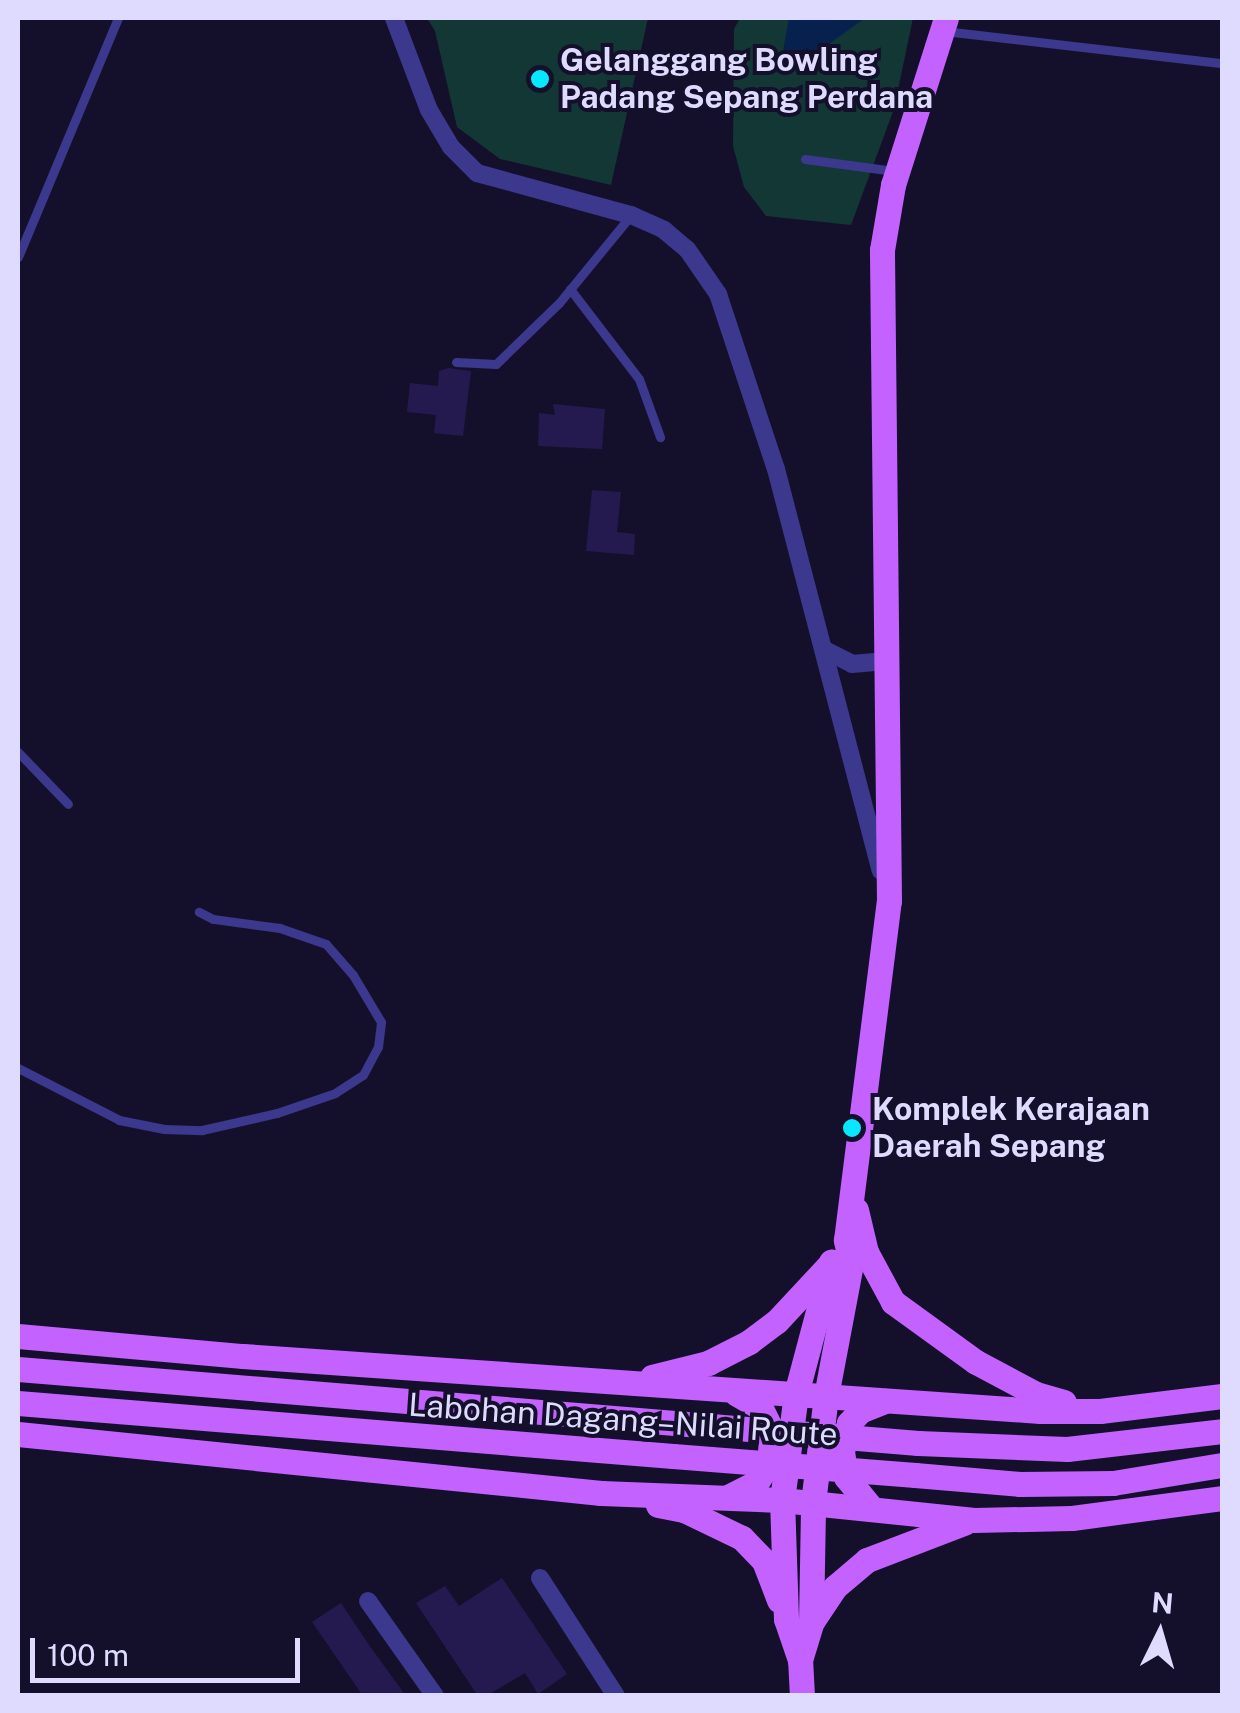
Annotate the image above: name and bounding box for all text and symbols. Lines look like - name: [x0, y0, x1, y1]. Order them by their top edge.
- place label: Gelanggang Bowling Padang Sepang Perdana: [560, 42, 933, 117]
- marker: Gelanggang Bowling Padang Sepang Perdana: [529, 68, 551, 90]
- place label: Komplek Kerajaan Daerah Sepang: [872, 1091, 1150, 1166]
- marker: Komplek Kerajaan Daerah Sepang: [841, 1117, 863, 1139]
- street label: Labohan Dagang–Nilai Route: [407, 1386, 839, 1454]
- north arrow: [1110, 1583, 1210, 1683]
- text: N: [1150, 1585, 1175, 1620]
- scale bar: [35, 1618, 305, 1680]
- text: 100 m: [47, 1637, 129, 1673]

